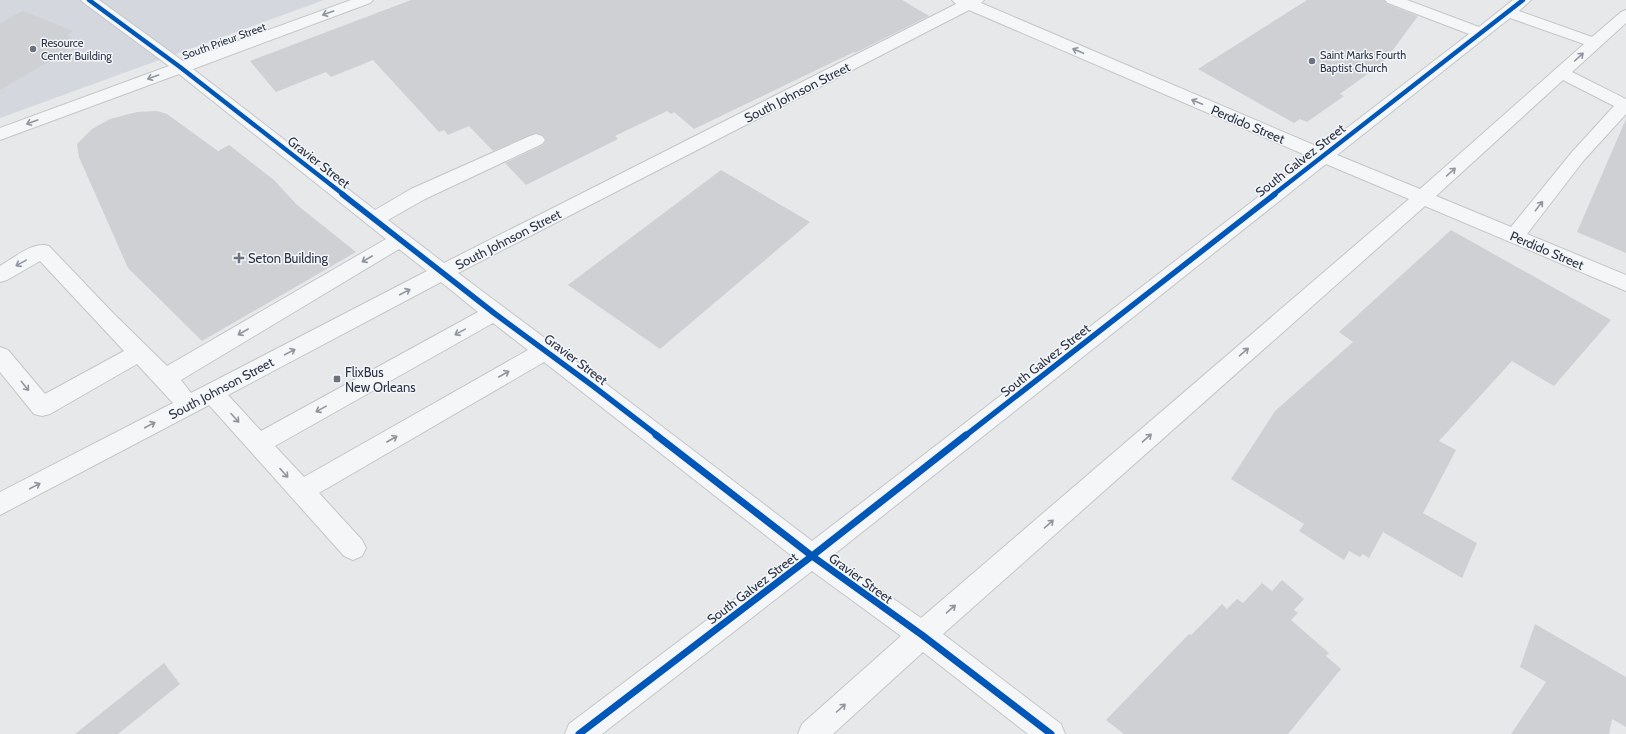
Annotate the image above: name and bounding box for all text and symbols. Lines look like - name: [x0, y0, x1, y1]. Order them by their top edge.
- one-way arrow: [323, 10, 335, 18]
- street label: South Prieur Street: [180, 19, 268, 63]
- place label: Resource Center Building: [41, 36, 112, 63]
- marker: Resource Center Building: [28, 44, 38, 54]
- one-way arrow: [1072, 47, 1084, 54]
- place label: Saint Marks Fourth Baptist Church: [1320, 48, 1406, 75]
- one-way arrow: [1574, 53, 1584, 62]
- marker: Saint Marks Fourth Baptist Church: [1307, 56, 1317, 66]
- street label: South Johnson Street: [741, 58, 853, 126]
- one-way arrow: [148, 74, 160, 82]
- one-way arrow: [1192, 98, 1204, 105]
- street label: Perdido Street: [1209, 101, 1288, 147]
- one-way arrow: [26, 119, 38, 127]
- street label: South Galvez Street: [1252, 120, 1348, 200]
- street label: Gravier Street: [285, 133, 354, 192]
- one-way arrow: [1446, 167, 1456, 176]
- one-way arrow: [1534, 200, 1543, 211]
- street label: South Johnson Street: [452, 205, 564, 273]
- street label: Perdido Street: [1508, 227, 1587, 273]
- place label: Seton Building: [248, 250, 328, 266]
- marker: Seton Building: [233, 252, 245, 264]
- one-way arrow: [361, 256, 373, 264]
- one-way arrow: [15, 260, 27, 267]
- one-way arrow: [399, 288, 411, 295]
- street label: South Galvez Street: [997, 320, 1093, 400]
- one-way arrow: [237, 328, 249, 336]
- one-way arrow: [454, 328, 466, 336]
- street label: Gravier Street: [541, 330, 611, 388]
- one-way arrow: [284, 348, 296, 356]
- one-way arrow: [1239, 348, 1250, 357]
- street label: South Johnson Street: [166, 353, 277, 422]
- place label: FlixBus New Orleans: [345, 364, 416, 395]
- one-way arrow: [498, 370, 510, 378]
- marker: FlixBus New Orleans: [332, 374, 342, 384]
- one-way arrow: [20, 381, 29, 392]
- one-way arrow: [316, 405, 328, 413]
- one-way arrow: [230, 413, 239, 423]
- one-way arrow: [143, 421, 155, 429]
- one-way arrow: [1141, 434, 1151, 443]
- one-way arrow: [386, 435, 398, 443]
- one-way arrow: [279, 467, 288, 477]
- one-way arrow: [28, 482, 40, 489]
- one-way arrow: [1044, 519, 1054, 528]
- street label: South Galvez Street: [704, 548, 801, 627]
- street label: Gravier Street: [826, 550, 897, 607]
- one-way arrow: [946, 605, 956, 614]
- one-way arrow: [836, 703, 846, 713]

